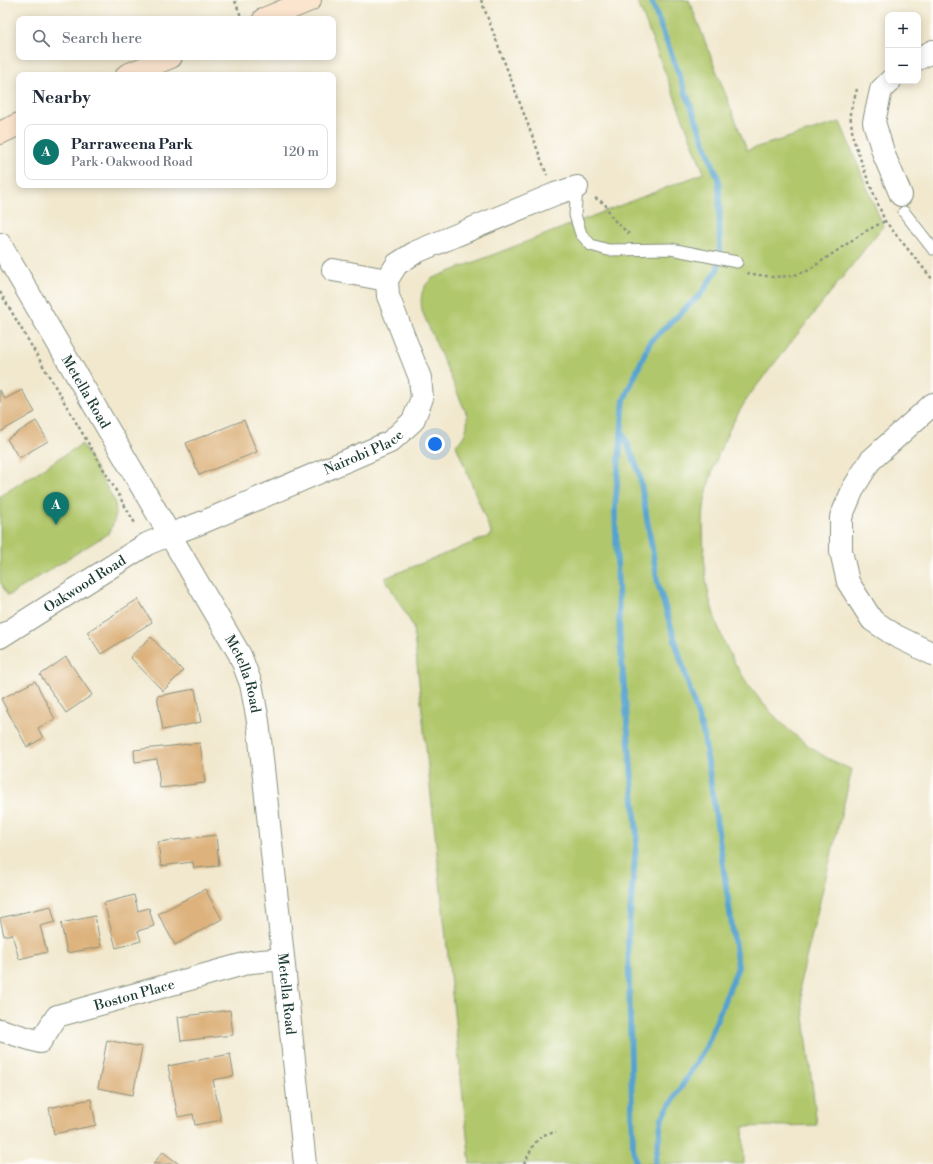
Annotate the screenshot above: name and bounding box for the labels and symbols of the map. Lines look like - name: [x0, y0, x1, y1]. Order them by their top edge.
- street label: Metella Road: [57, 352, 114, 432]
- street label: Nairobi Place: [321, 426, 407, 479]
- your location: [425, 434, 445, 454]
- pin: A: [43, 492, 69, 525]
- street label: Oakwood Road: [41, 552, 130, 617]
- street label: Metella Road: [220, 632, 264, 715]
- street label: Metella Road: [273, 952, 299, 1036]
- street label: Boston Place: [91, 976, 177, 1016]

